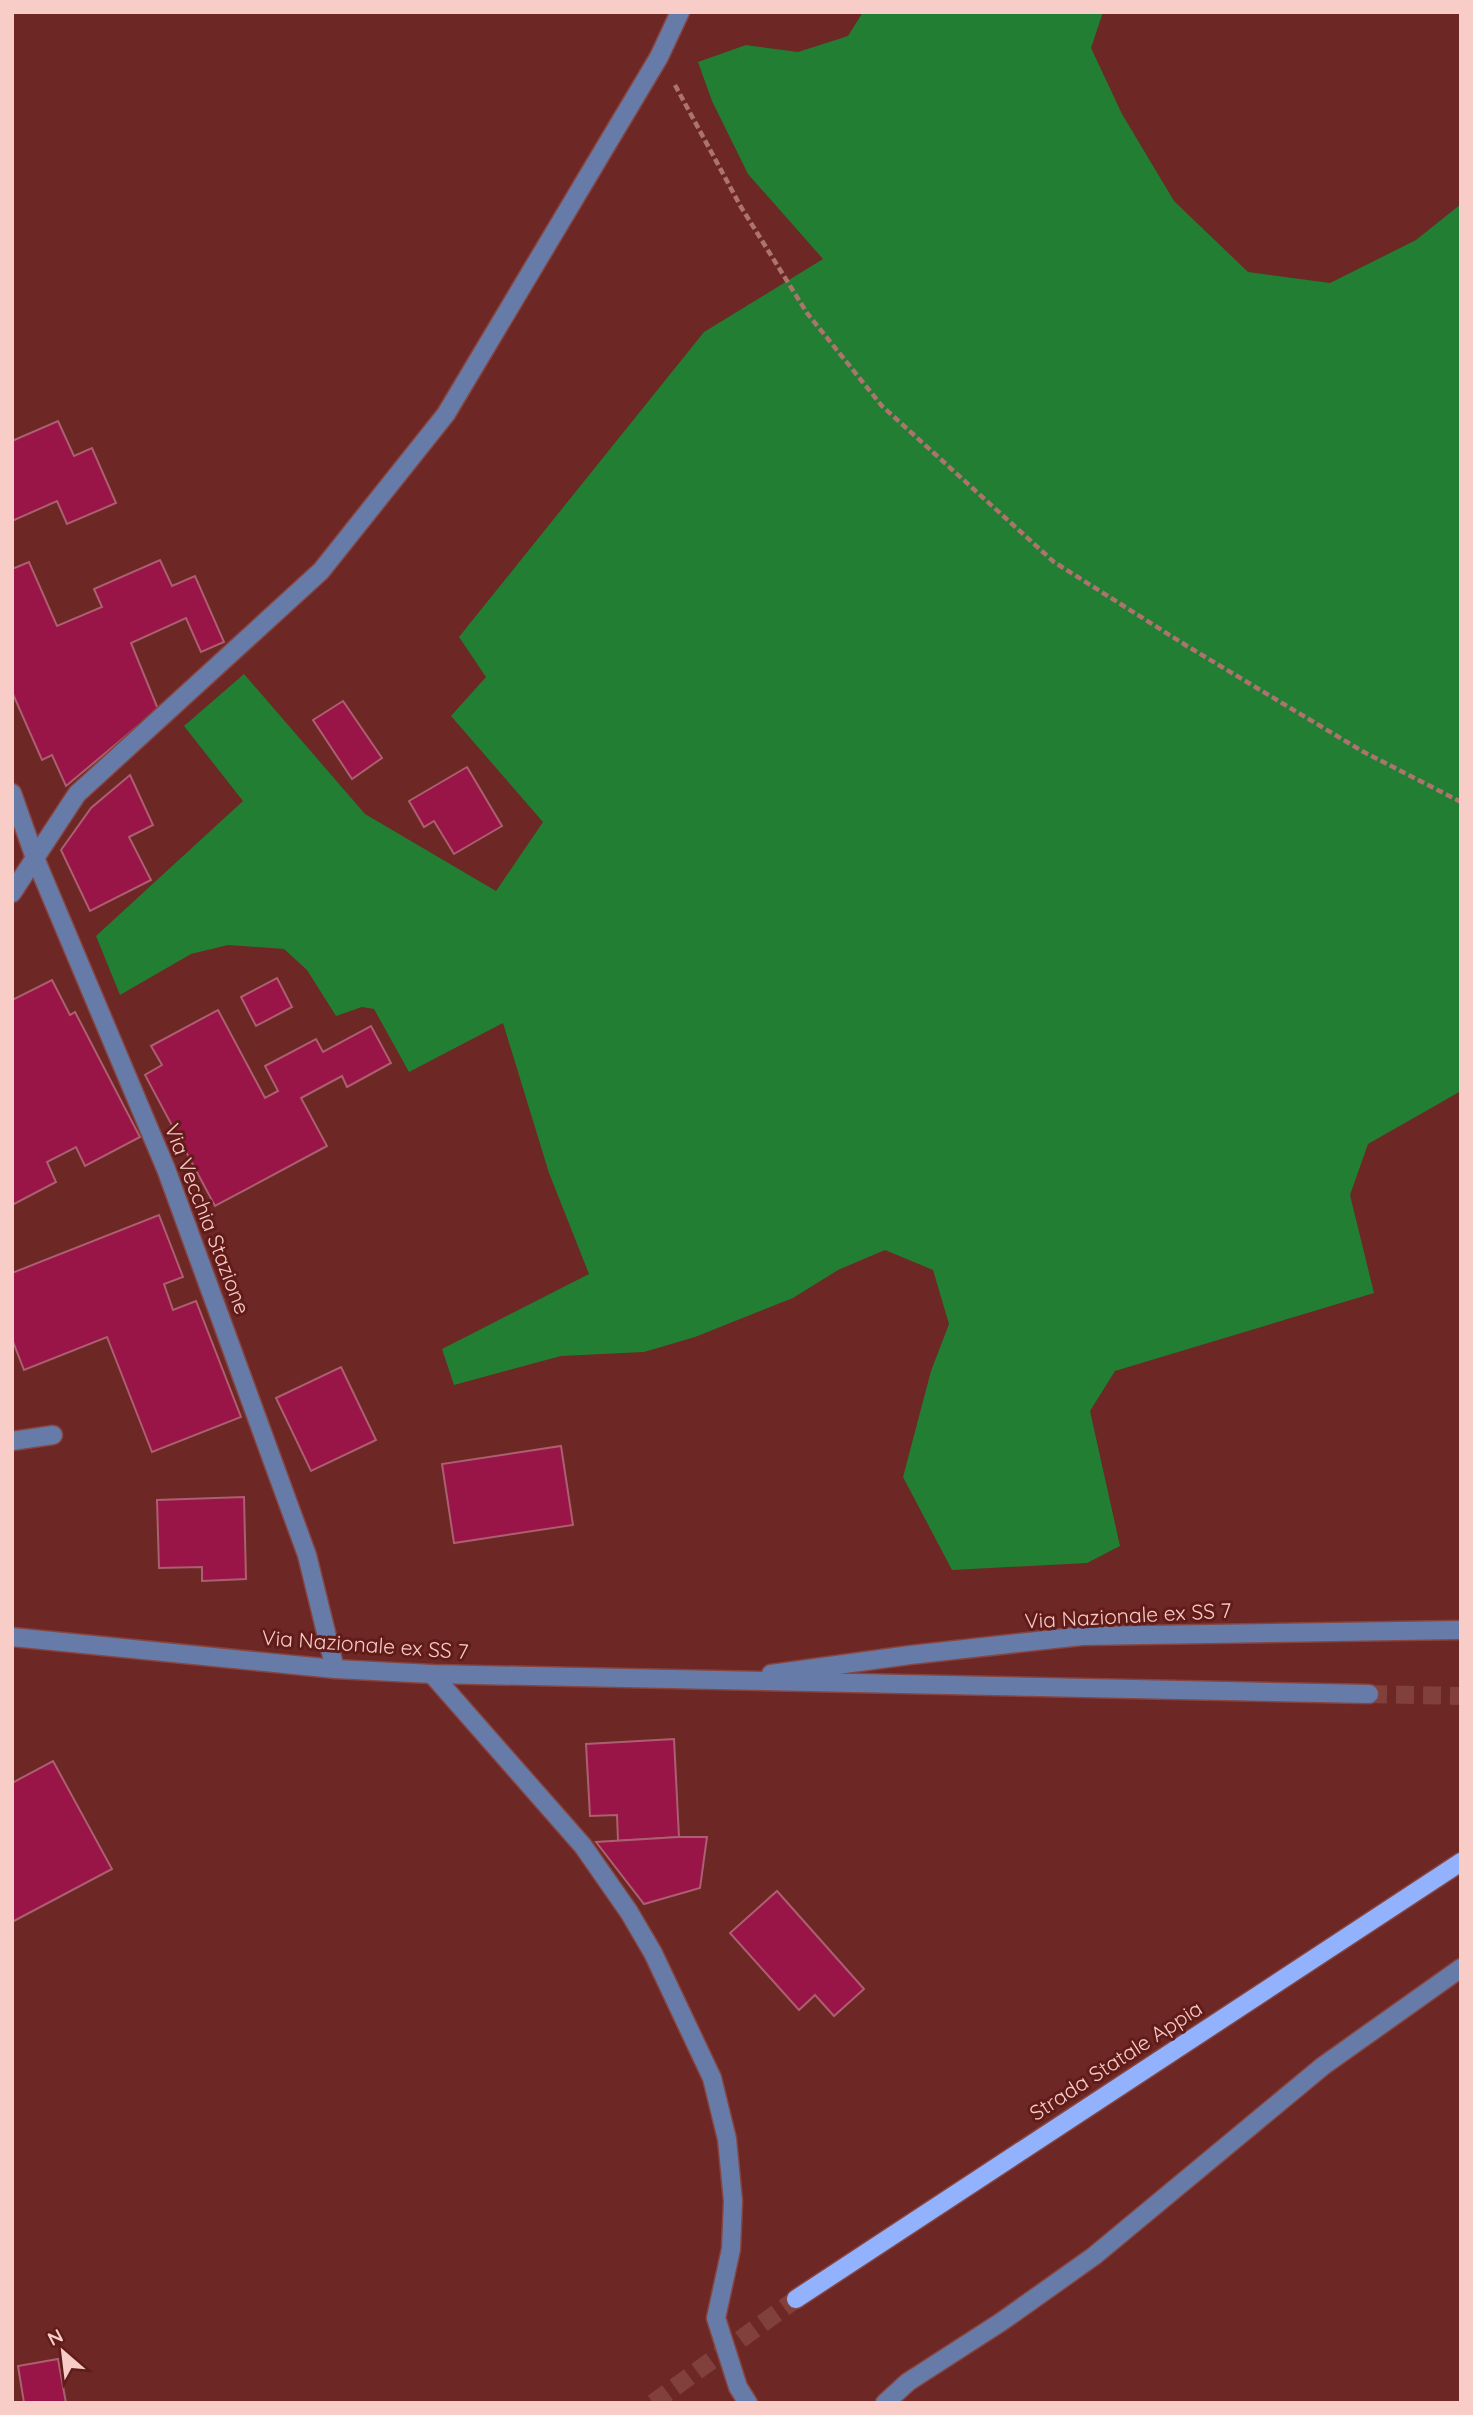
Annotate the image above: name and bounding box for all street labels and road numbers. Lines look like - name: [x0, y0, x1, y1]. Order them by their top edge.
- street label: Via Vecchia Stazione: [160, 1120, 256, 1317]
- street label: Via Nazionale ex SS 7: [1024, 1597, 1232, 1633]
- street label: Via Nazionale ex SS 7: [261, 1624, 469, 1664]
- street label: Strada Statale Appia: [1024, 1995, 1207, 2126]

